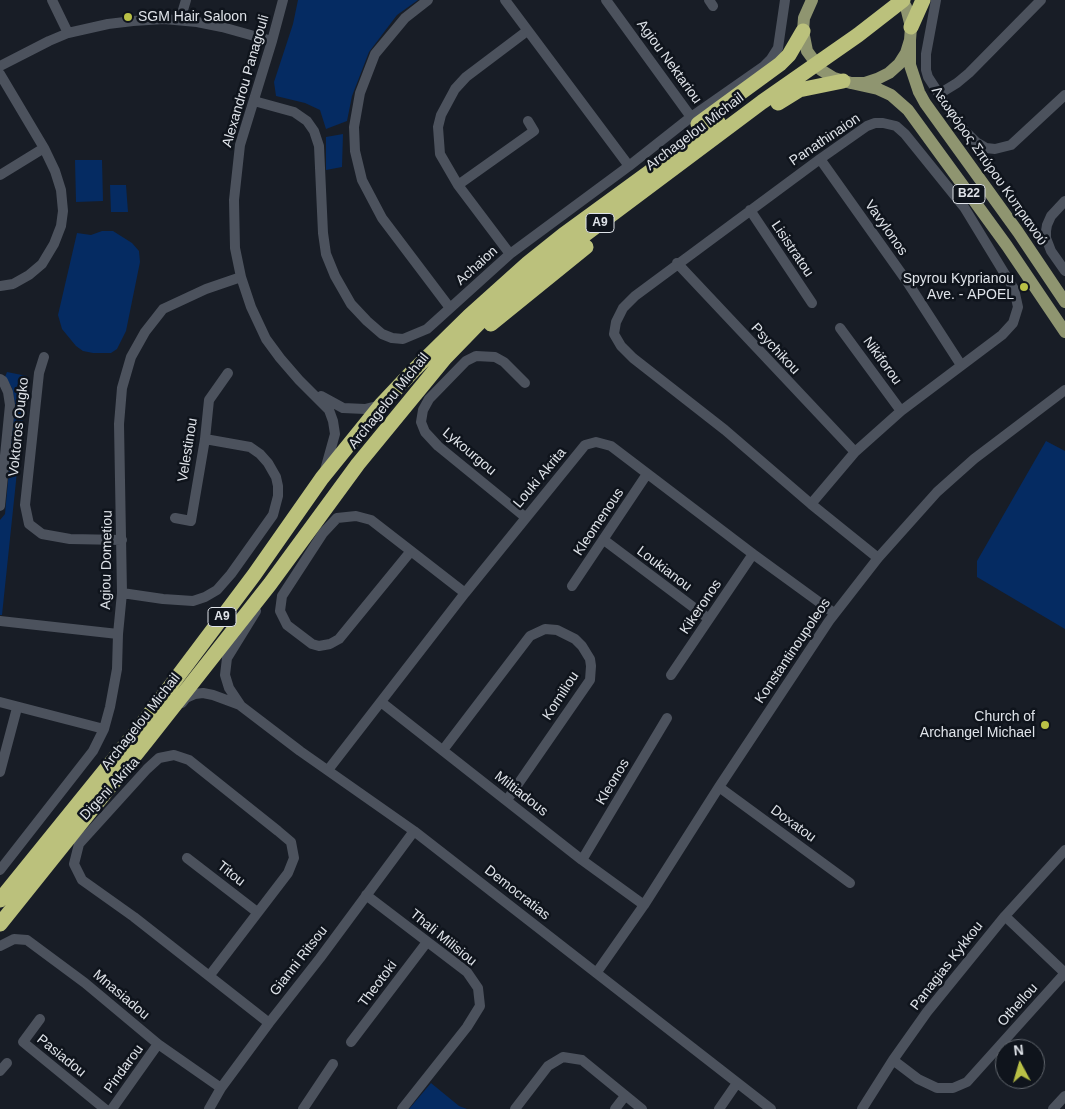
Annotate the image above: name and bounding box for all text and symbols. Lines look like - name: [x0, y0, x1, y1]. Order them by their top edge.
- place label: SGM Hair Saloon: [138, 9, 247, 25]
- marker: SGM Hair Saloon: [122, 11, 134, 23]
- street label: Alexandrou Panagouli: [219, 13, 273, 149]
- street label: Agiou Nektariou: [633, 17, 705, 107]
- street label: Λεωφόρος Σπύρου Κυπριανού: [927, 83, 1051, 249]
- street label: Archagelou Michail: [643, 90, 747, 174]
- street label: Panathinaion: [786, 110, 864, 170]
- road number: B22: [953, 184, 985, 203]
- street label: Vavylonos: [861, 197, 911, 259]
- road number: A9: [586, 214, 614, 232]
- street label: Lisistratou: [767, 218, 817, 280]
- street label: Achaion: [453, 243, 501, 289]
- place label: Spyrou Kyprianou Ave. - APOEL: [903, 271, 1014, 304]
- marker: Spyrou Kyprianou Ave. - APOEL: [1018, 281, 1030, 293]
- street label: Psychikou: [747, 320, 803, 378]
- street label: Nikiforou: [859, 334, 905, 388]
- street label: Archagelou Michail: [345, 350, 433, 452]
- street label: Voktoros Ougko: [5, 377, 33, 477]
- street label: Velestinou: [175, 417, 201, 483]
- street label: Lykourgou: [439, 425, 499, 479]
- street label: Louki Akrita: [510, 445, 570, 511]
- street label: Kleomenous: [570, 485, 628, 559]
- street label: Agiou Dometiou: [98, 510, 116, 610]
- street label: Loukianou: [633, 543, 695, 595]
- street label: Kikeronos: [677, 576, 725, 638]
- street label: Konstantinoupoleos: [752, 595, 834, 707]
- road number: A9: [208, 608, 236, 626]
- street label: Korniliou: [539, 669, 583, 723]
- street label: Archagelou Michail: [98, 670, 184, 774]
- place label: Church of Archangel Michael: [920, 709, 1035, 742]
- marker: Church of Archangel Michael: [1039, 719, 1051, 731]
- street label: Digeni Akrita: [77, 754, 143, 824]
- street label: Kleonos: [593, 756, 633, 808]
- street label: Miltiadous: [491, 768, 551, 820]
- street label: Doxatou: [767, 802, 819, 846]
- street label: Titou: [214, 858, 248, 890]
- street label: Democratias: [481, 862, 553, 924]
- street label: Thali Milisiou: [406, 906, 480, 970]
- street label: Panagias Kykkou: [907, 918, 987, 1014]
- street label: Gianni Ritsou: [267, 923, 331, 999]
- street label: Theotoki: [355, 958, 401, 1010]
- street label: Mnasiadou: [89, 967, 153, 1023]
- street label: Othellou: [994, 980, 1042, 1030]
- street label: Pasiadou: [33, 1031, 89, 1081]
- north arrow: [995, 1039, 1045, 1089]
- street label: Pindarou: [101, 1041, 147, 1097]
- text: N: [1013, 1042, 1024, 1059]

